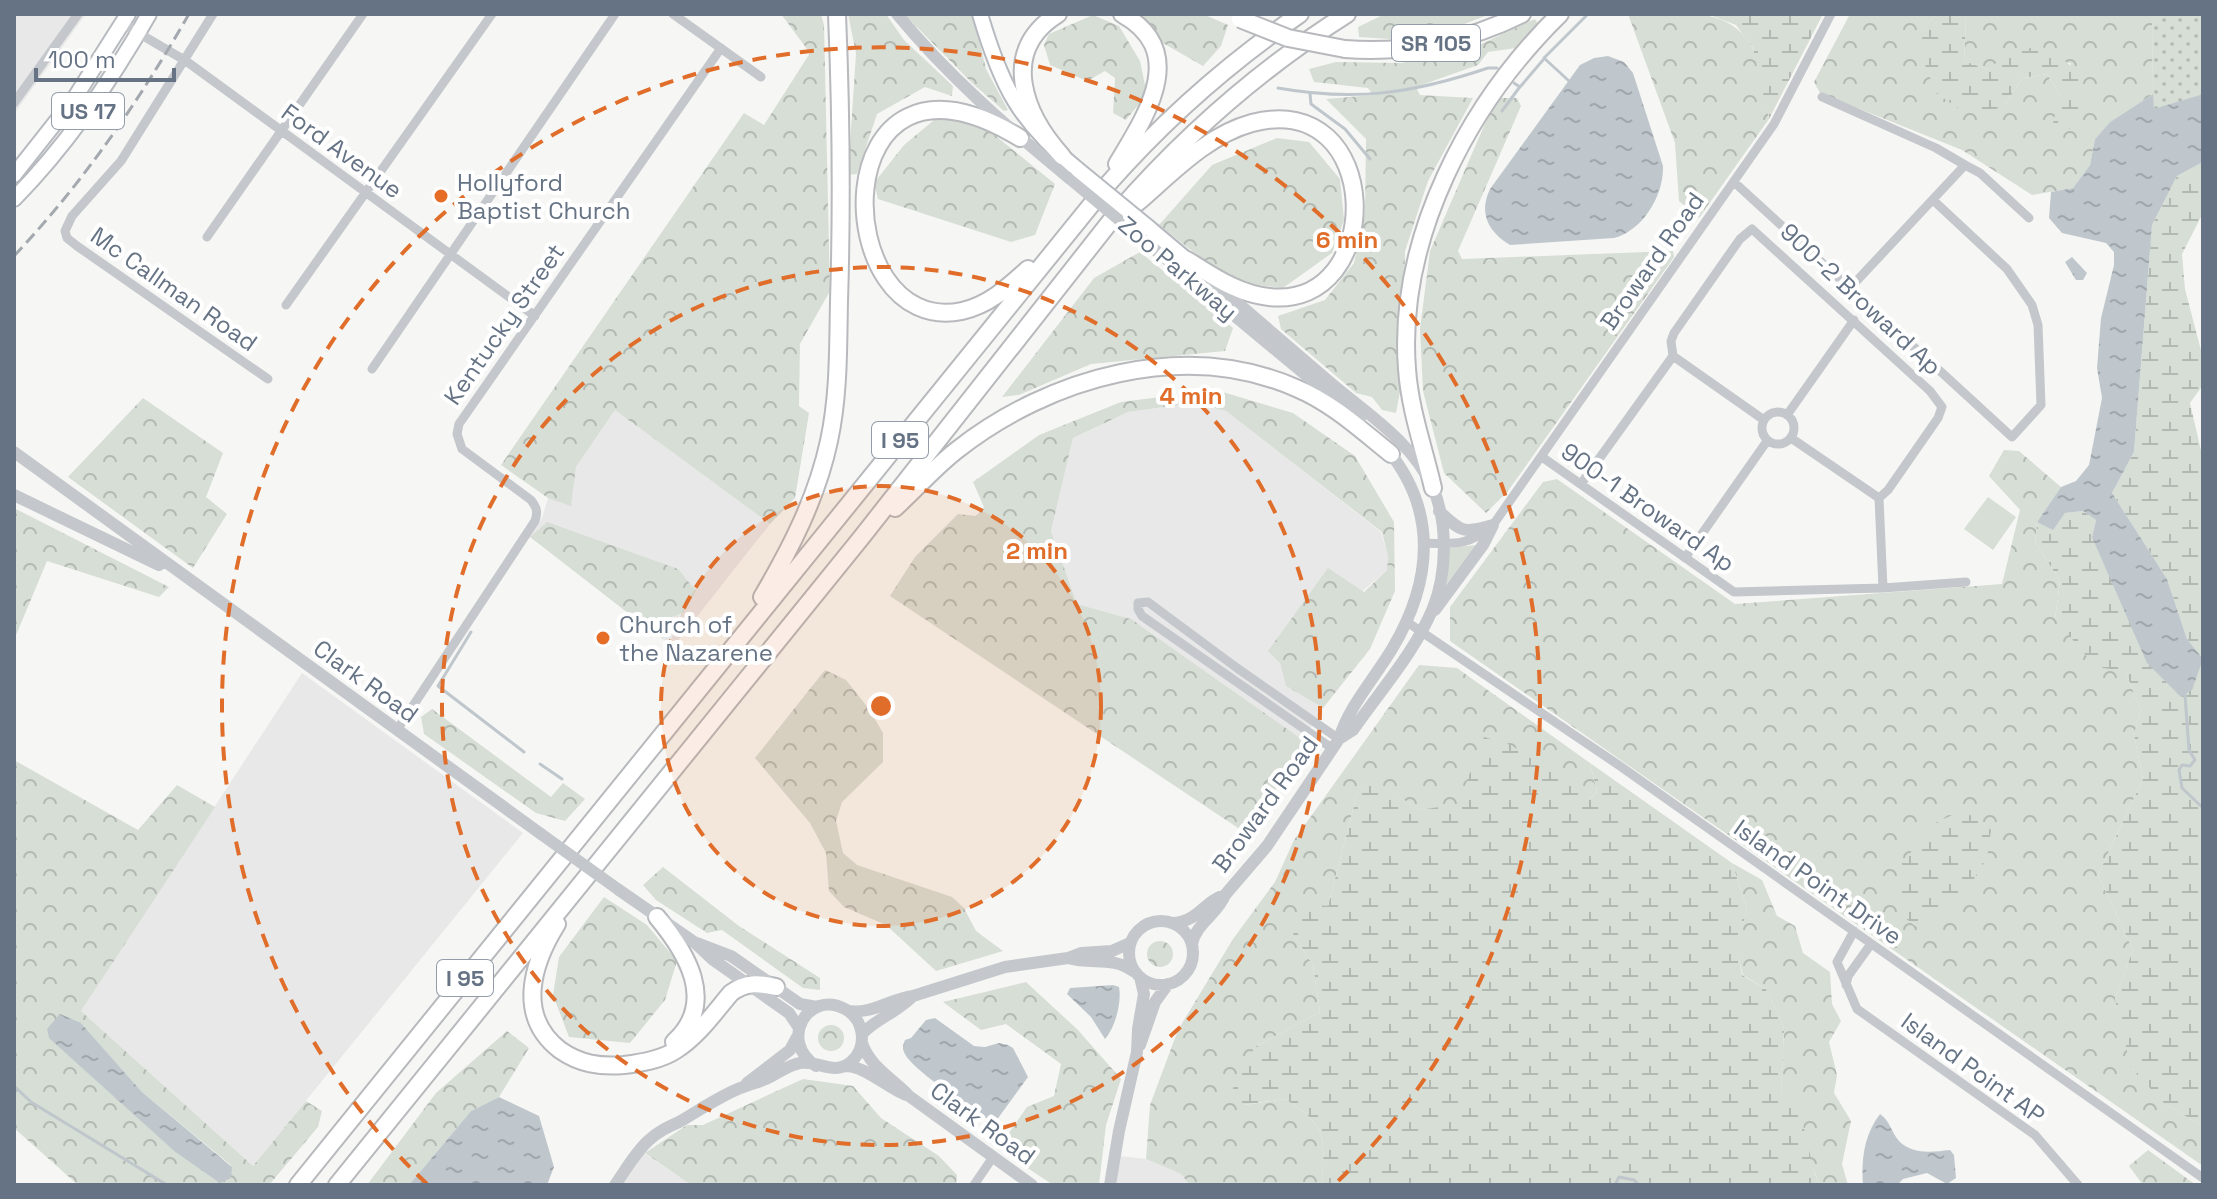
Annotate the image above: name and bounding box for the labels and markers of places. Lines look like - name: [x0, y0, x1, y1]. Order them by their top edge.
- place label: Hollyford Baptist Church: [457, 167, 630, 226]
- marker: Hollyford Baptist Church: [432, 187, 450, 205]
- place label: Church of the Nazarene: [619, 609, 773, 668]
- marker: Church of the Nazarene: [594, 629, 612, 647]
- centre of rings: [867, 692, 895, 720]

